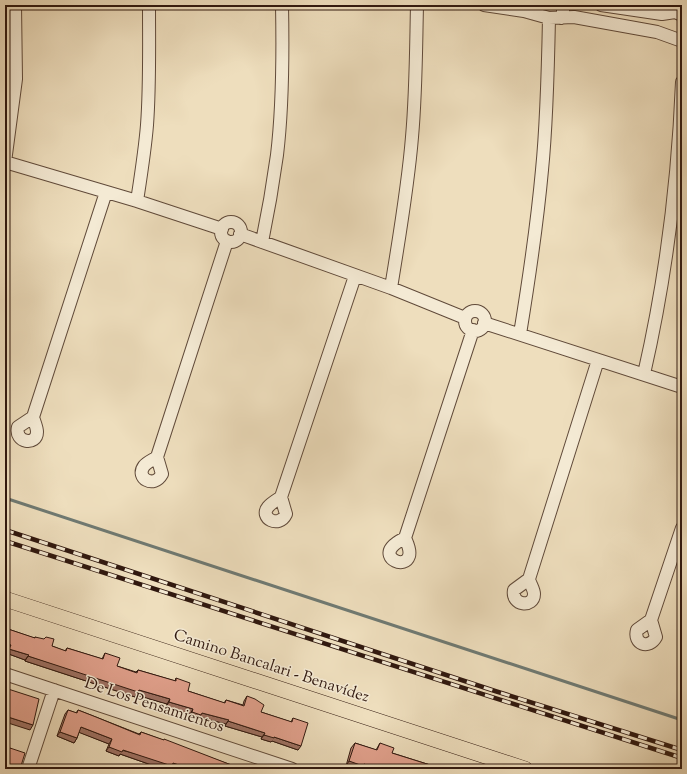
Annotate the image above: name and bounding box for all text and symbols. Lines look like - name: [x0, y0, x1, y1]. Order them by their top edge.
- street label: Camino Bancalari - Benavídez: [170, 624, 372, 710]
- street label: De Los Pensamientos: [81, 673, 227, 739]

